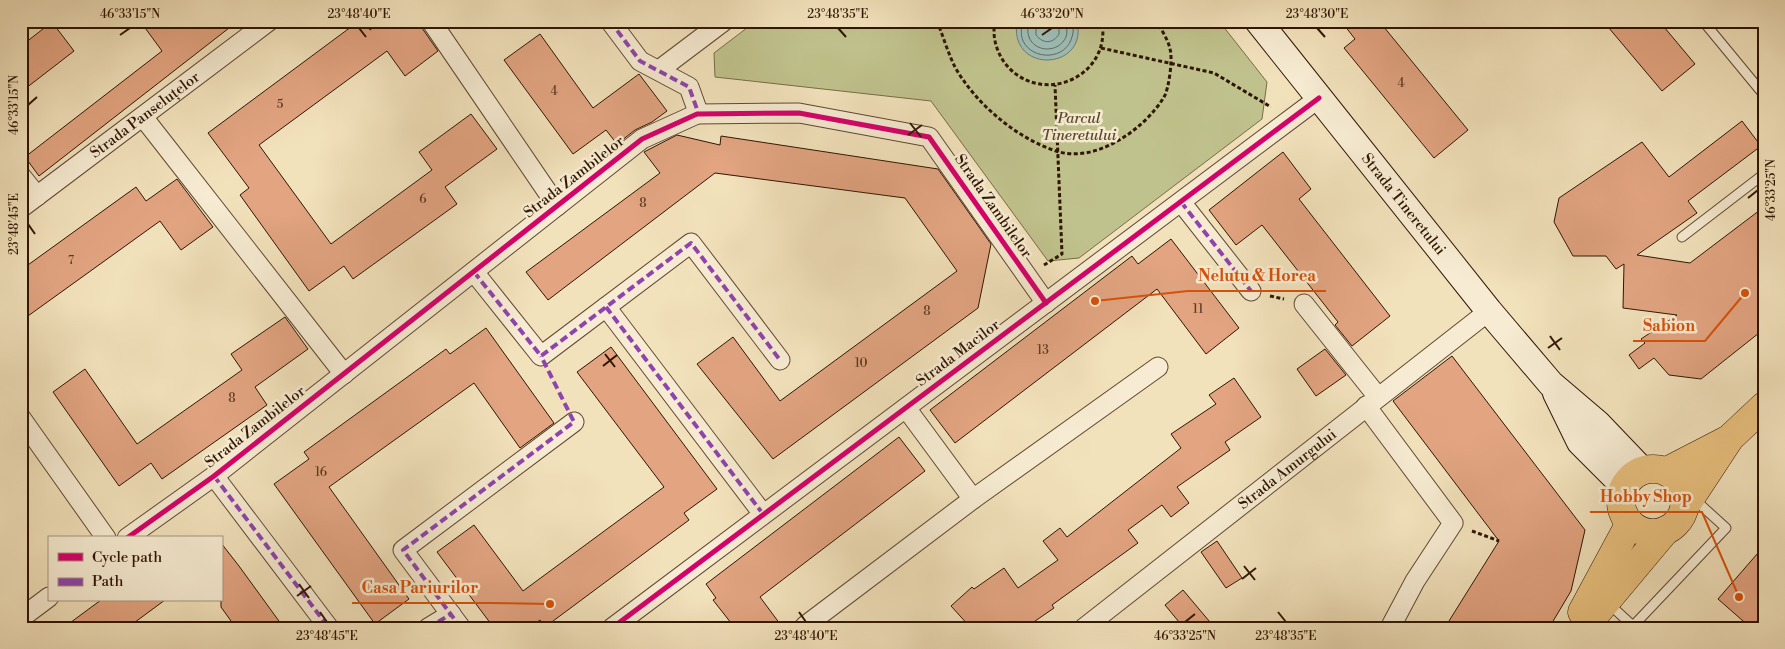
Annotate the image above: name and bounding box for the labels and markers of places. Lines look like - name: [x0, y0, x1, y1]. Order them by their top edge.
- callout: Nelutu & Horea: [1188, 260, 1326, 291]
- callout: Sabion: [1633, 310, 1705, 341]
- callout: Hobby Shop: [1590, 481, 1702, 512]
- callout: Casa Pariurilor: [352, 572, 489, 603]

